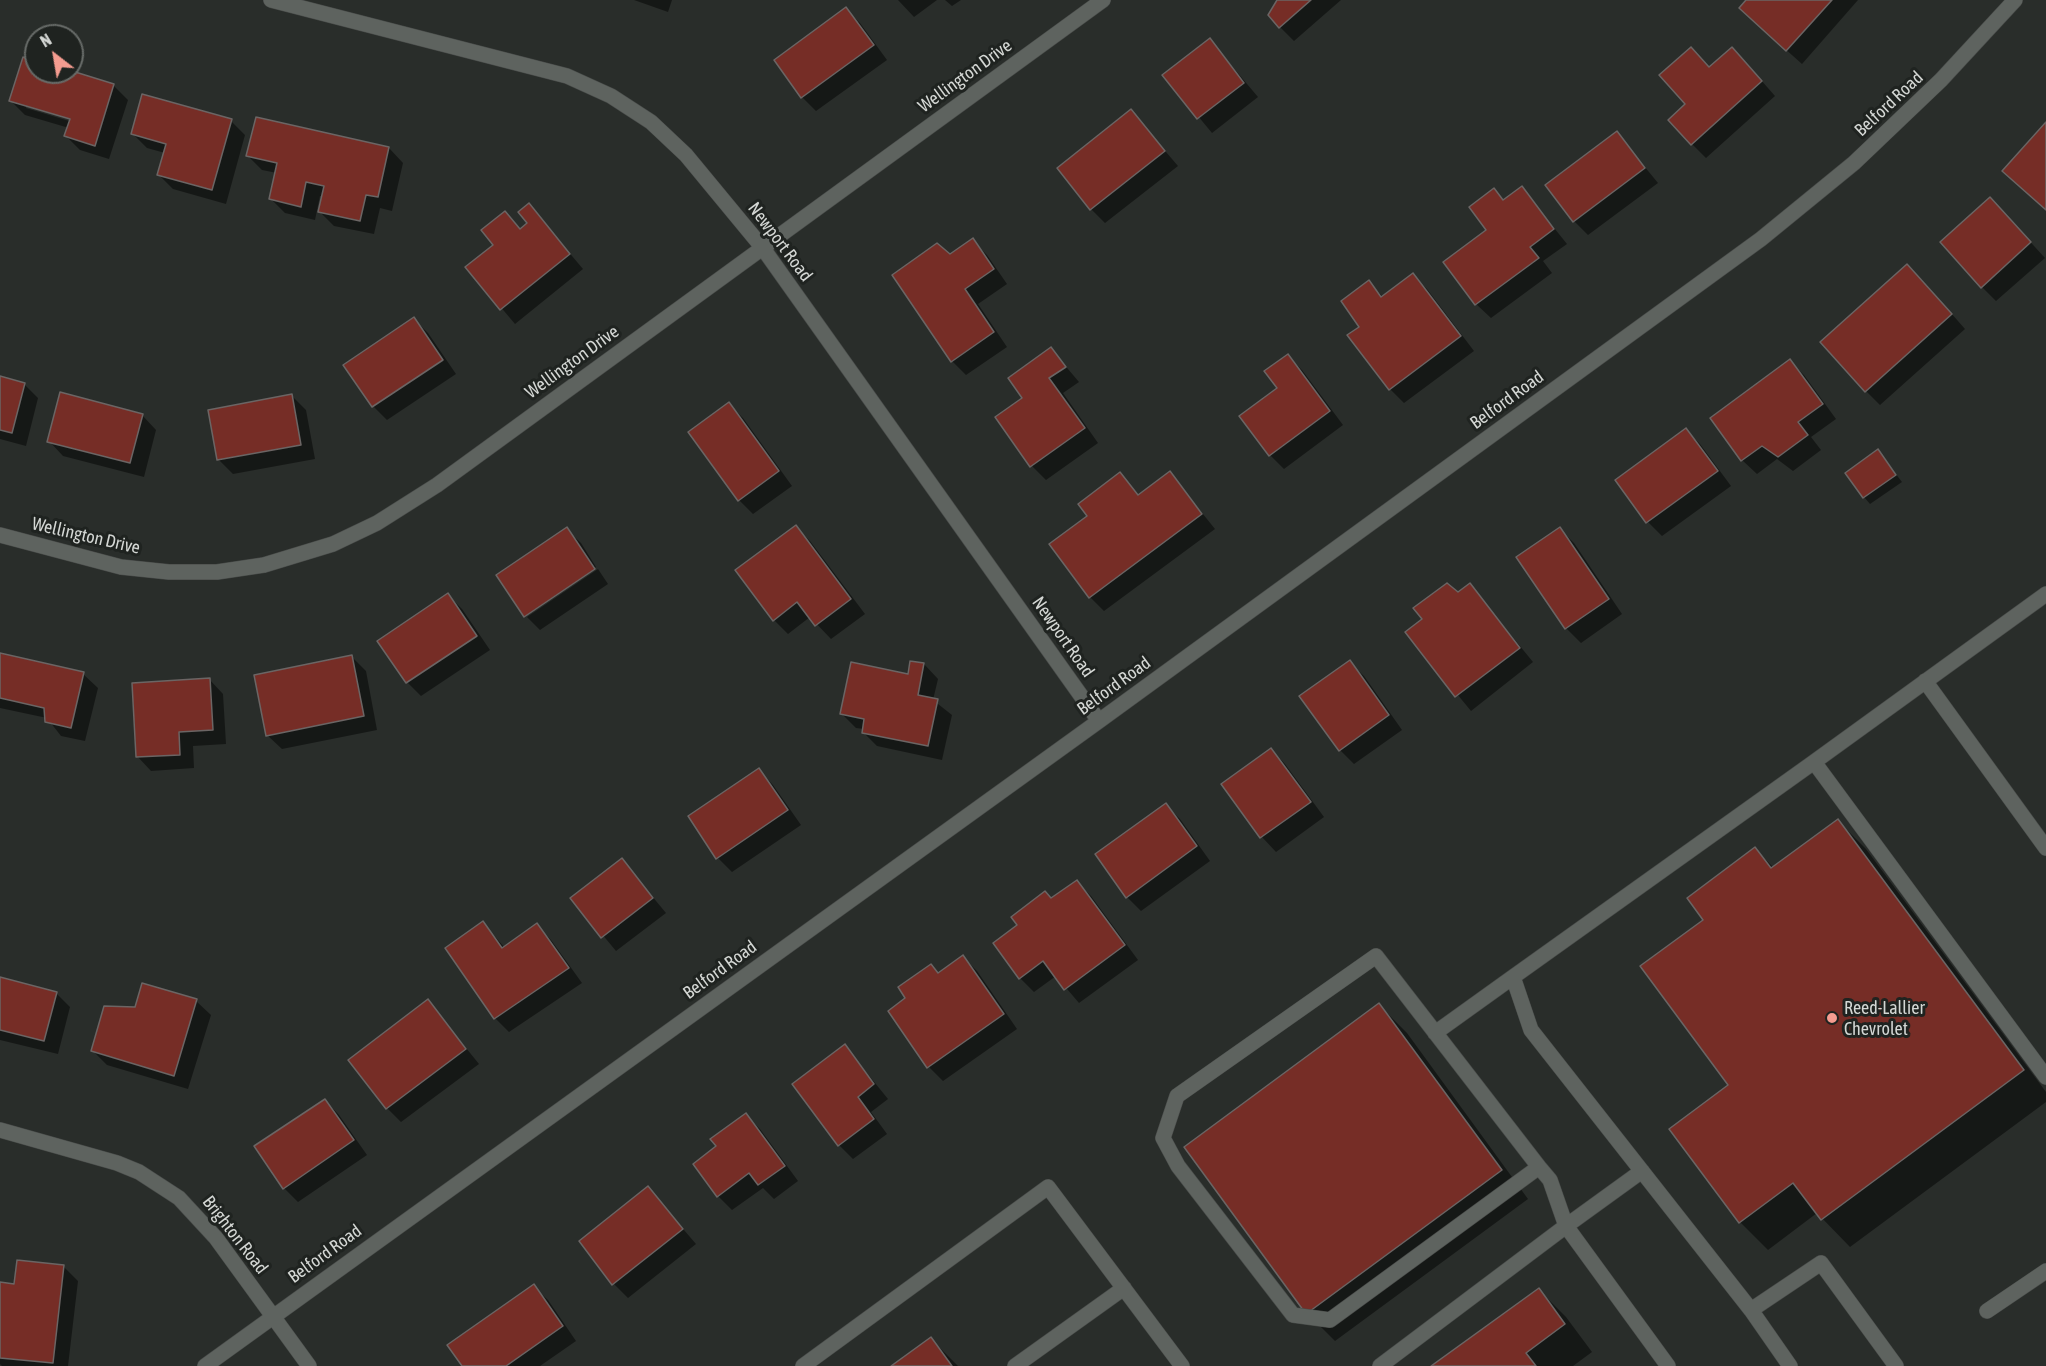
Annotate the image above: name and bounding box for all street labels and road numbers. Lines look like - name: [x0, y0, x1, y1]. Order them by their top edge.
- street label: Wellington Drive: [914, 35, 1016, 117]
- street label: Belford Road: [1850, 67, 1928, 141]
- street label: Newport Road: [743, 198, 817, 286]
- street label: Wellington Drive: [521, 321, 623, 403]
- street label: Belford Road: [1466, 366, 1548, 434]
- street label: Wellington Drive: [30, 513, 142, 559]
- street label: Newport Road: [1027, 593, 1099, 681]
- street label: Belford Road: [1073, 652, 1155, 720]
- street label: Belford Road: [679, 936, 761, 1004]
- street label: Brighton Road: [198, 1192, 272, 1278]
- street label: Belford Road: [284, 1220, 366, 1288]

